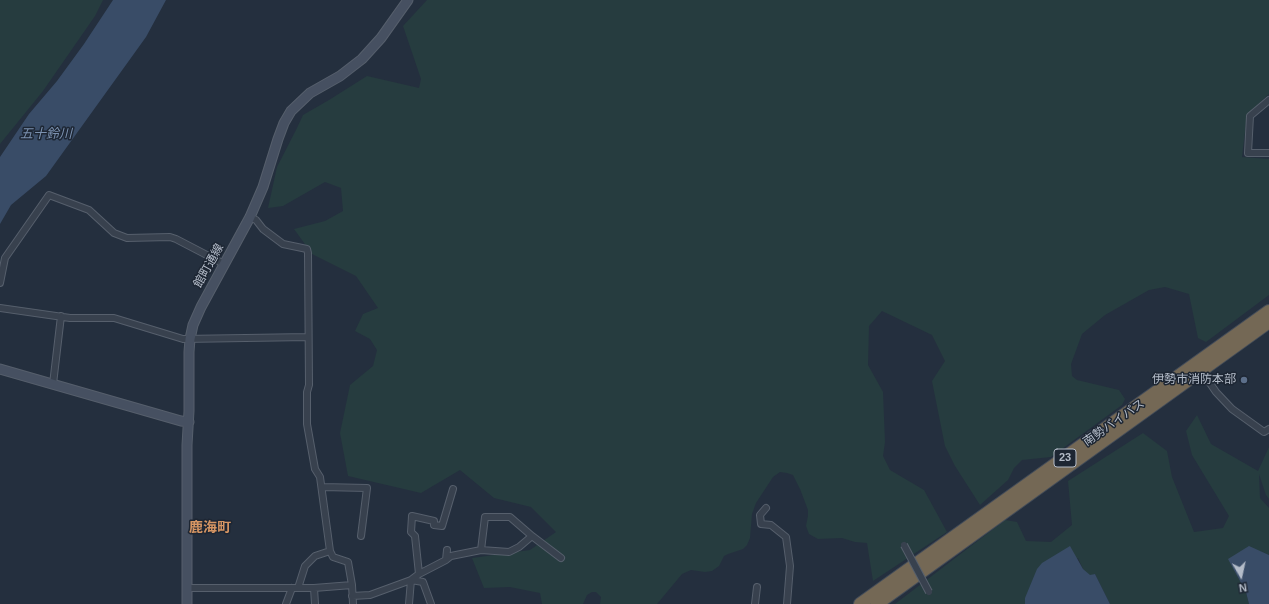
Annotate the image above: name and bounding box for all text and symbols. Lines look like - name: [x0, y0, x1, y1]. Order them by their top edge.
- water label: 五十鈴川: [20, 126, 72, 142]
- street label: 館町通線: [191, 242, 227, 290]
- place label: 伊勢市消防本部: [1152, 373, 1236, 387]
- marker: 伊勢市消防本部: [1239, 375, 1249, 385]
- street label: 南勢バイパス: [1080, 396, 1148, 450]
- road number: 23: [1054, 449, 1076, 467]
- district label: 鹿海町: [189, 520, 231, 536]
- north arrow: [1221, 556, 1261, 596]
- text: N: [1238, 581, 1248, 594]

